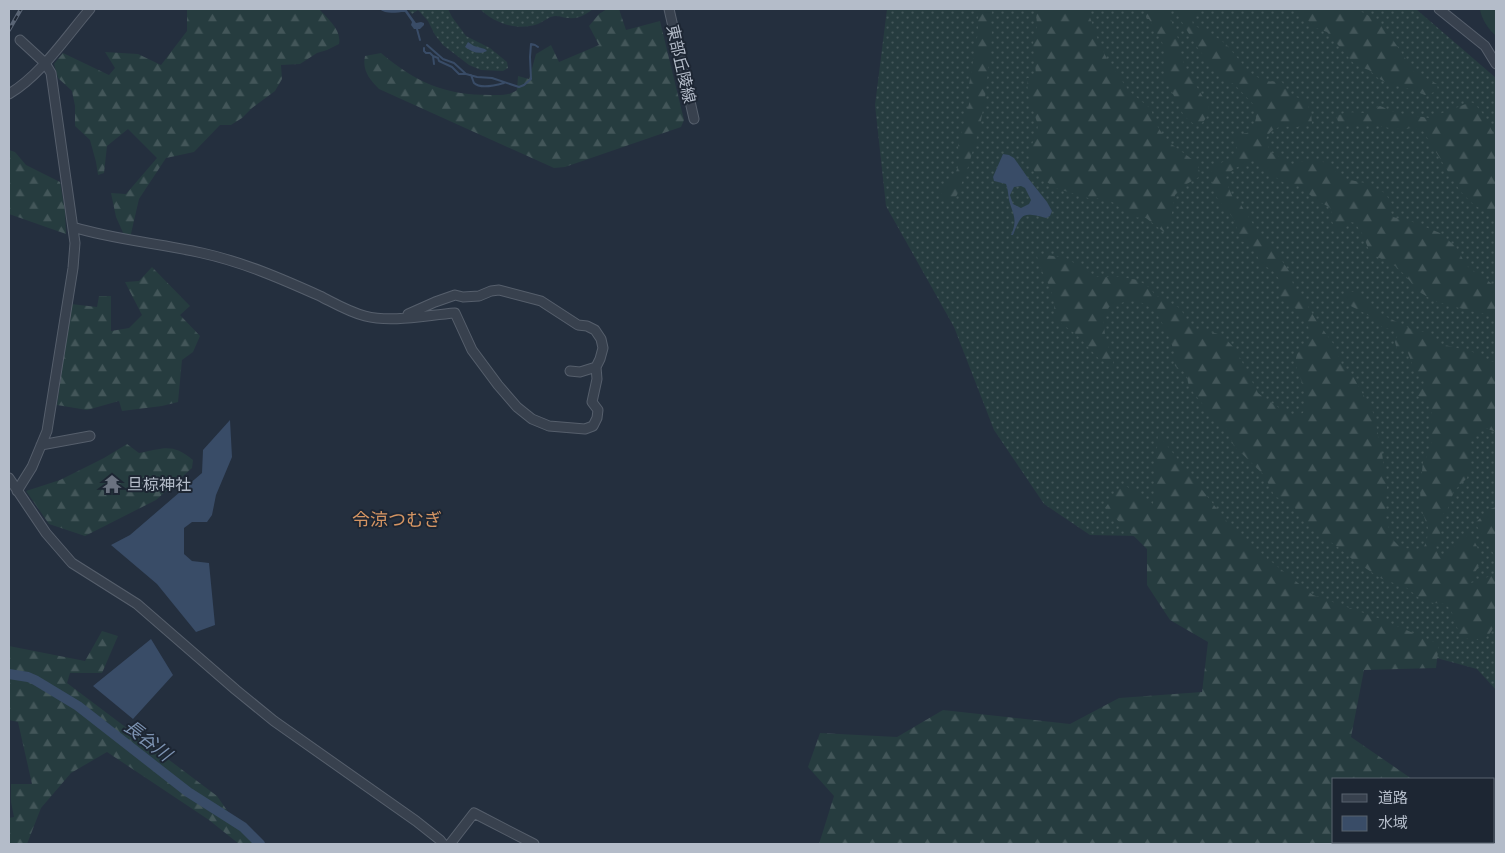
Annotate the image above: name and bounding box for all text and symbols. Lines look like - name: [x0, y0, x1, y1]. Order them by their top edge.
- street label: 東部丘陵線: [662, 23, 700, 105]
- temple icon: 旦椋神社: [101, 473, 123, 495]
- place label: 旦椋神社: [127, 474, 191, 495]
- district label: 令涼つむぎ: [352, 508, 442, 531]
- water label: 長谷川: [120, 714, 178, 767]
- legend: [1332, 778, 1495, 843]
- text: 道路: [1378, 788, 1408, 807]
- text: 水域: [1378, 813, 1408, 832]

